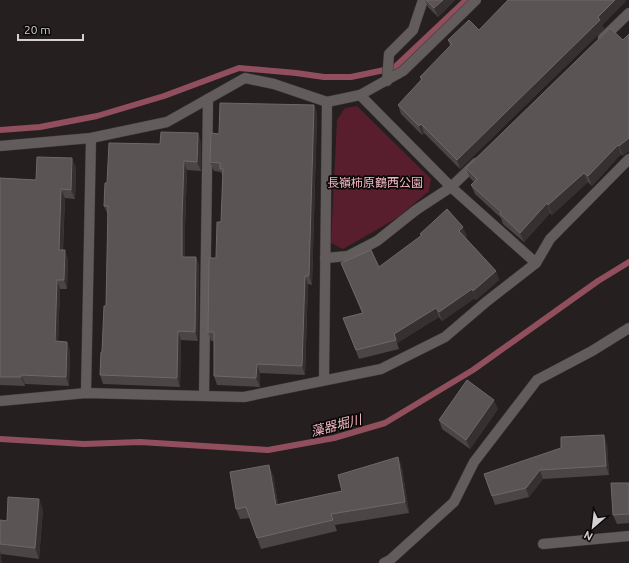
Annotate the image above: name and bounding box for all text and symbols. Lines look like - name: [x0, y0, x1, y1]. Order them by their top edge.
- scale bar: [18, 16, 83, 42]
- text: 20 m: [24, 23, 51, 36]
- park label: 長嶺柿原鶴西公園: [327, 176, 423, 189]
- water label: 藻器堀川: [309, 411, 365, 438]
- north arrow: [573, 507, 613, 547]
- text: N: [582, 529, 595, 543]

